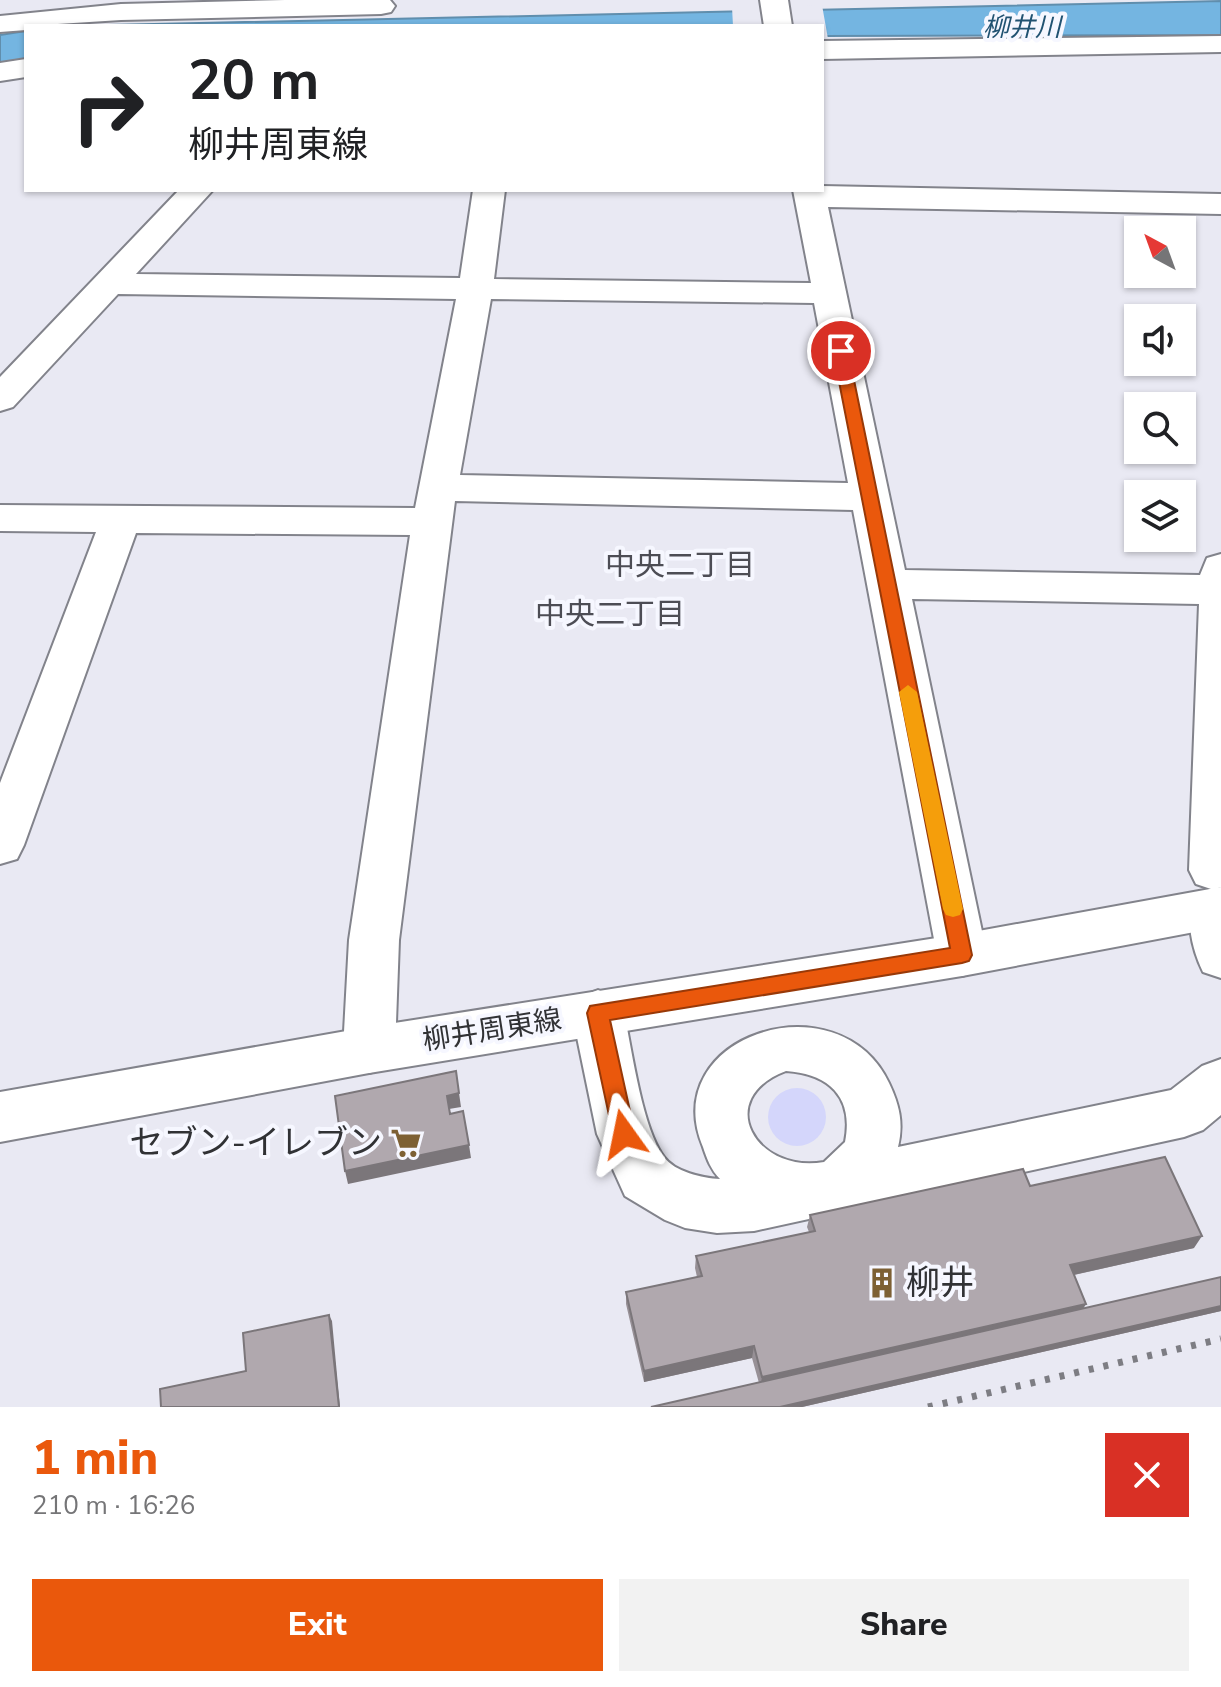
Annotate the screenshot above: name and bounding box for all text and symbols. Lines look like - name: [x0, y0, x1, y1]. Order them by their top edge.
- water label: 柳井川: [983, 10, 1064, 45]
- text: 20 m: [188, 42, 319, 119]
- icon: right: [56, 56, 160, 160]
- text: 柳井周東線: [188, 121, 368, 170]
- north arrow: [1124, 216, 1196, 288]
- map controls: [1124, 216, 1196, 552]
- button: sound: [1124, 304, 1196, 376]
- pin: [807, 317, 875, 385]
- icon: arrive: [819, 329, 863, 373]
- button: search: [1124, 392, 1196, 464]
- button: layers: [1124, 480, 1196, 552]
- district label: 中央二丁目: [605, 545, 755, 586]
- district label: 中央二丁目: [535, 594, 685, 635]
- street label: 柳井周東線: [420, 1000, 564, 1060]
- position arrow: [582, 1092, 666, 1176]
- place label: セブン-イレブン: [130, 1120, 382, 1166]
- supermarket icon: セブン-イレブン: [389, 1126, 423, 1160]
- place label: 柳井: [906, 1260, 974, 1306]
- building icon: 柳井: [865, 1266, 899, 1300]
- text: 1 min: [32, 1425, 158, 1491]
- button: close: [1105, 1433, 1189, 1517]
- text: 210 m · 16:26: [32, 1488, 195, 1523]
- button: Exit: [32, 1579, 603, 1671]
- button: Share: [619, 1579, 1189, 1671]

